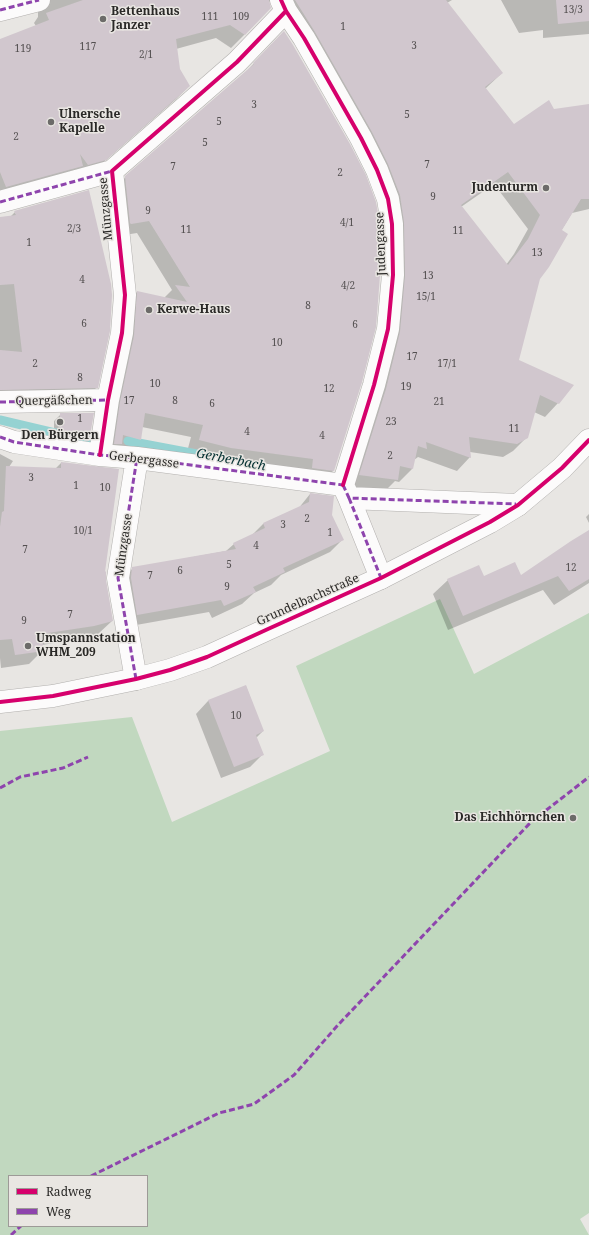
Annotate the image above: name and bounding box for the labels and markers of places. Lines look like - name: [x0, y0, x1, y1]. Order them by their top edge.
- place label: Bettenhaus Janzer: [111, 5, 179, 33]
- marker: Bettenhaus Janzer: [98, 14, 108, 24]
- place label: Ulnersche Kapelle: [59, 108, 120, 136]
- marker: Ulnersche Kapelle: [46, 117, 56, 127]
- place label: Judenturm: [472, 181, 538, 195]
- marker: Judenturm: [541, 183, 551, 193]
- place label: Kerwe-Haus: [157, 303, 230, 317]
- marker: Kerwe-Haus: [144, 305, 154, 315]
- marker: Den Bürgern: [55, 417, 65, 427]
- place label: Den Bürgern: [21, 429, 99, 443]
- place label: Umspannstation WHM_209: [36, 632, 136, 660]
- marker: Umspannstation WHM_209: [23, 641, 33, 651]
- place label: Das Eichhörnchen: [454, 811, 565, 825]
- marker: Das Eichhörnchen: [568, 813, 578, 823]

